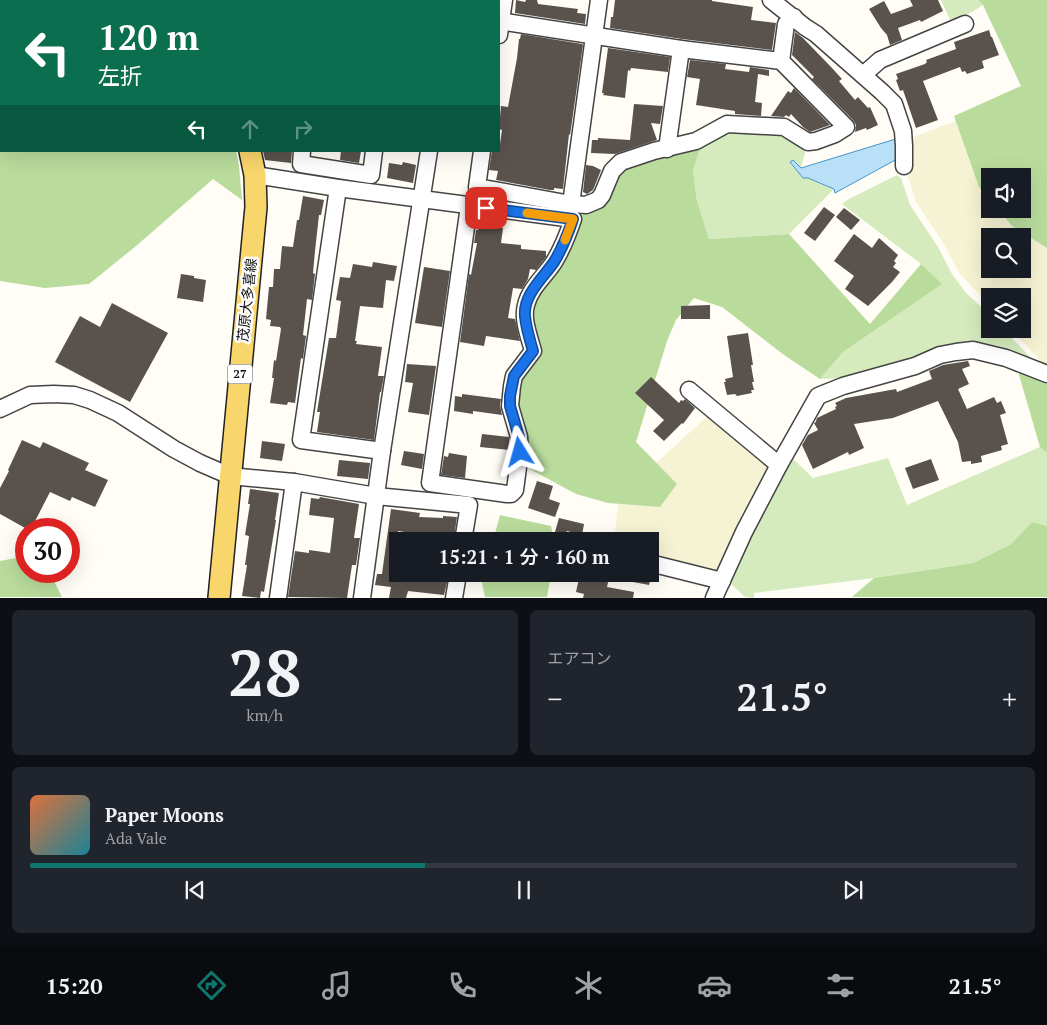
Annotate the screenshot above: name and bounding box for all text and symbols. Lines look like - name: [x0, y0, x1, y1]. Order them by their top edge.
- text: 120 m: [98, 14, 199, 60]
- icon: left: [15, 20, 80, 85]
- text: 左折: [98, 61, 142, 90]
- icon: left: [183, 115, 211, 143]
- icon: ahead: [236, 115, 264, 143]
- icon: right: [289, 115, 317, 143]
- map controls: [981, 168, 1031, 338]
- button: sound: [981, 168, 1031, 218]
- pin: [465, 187, 507, 229]
- icon: arrive: [472, 194, 500, 222]
- button: search: [981, 228, 1031, 278]
- street label: 茂原大多喜線: [233, 257, 260, 343]
- button: layers: [981, 288, 1031, 338]
- road number: 27: [228, 364, 252, 384]
- position arrow: [493, 425, 545, 477]
- speed limit sign: 30: [15, 518, 80, 583]
- text: 15:21 · 1 分 · 160 m: [439, 544, 609, 569]
- text: 28: [228, 628, 301, 715]
- text: エアコン: [548, 647, 612, 669]
- text: 21.5°: [737, 672, 828, 722]
- text: −: [548, 680, 562, 717]
- text: +: [1002, 680, 1017, 717]
- text: km/h: [246, 704, 283, 726]
- text: Paper Moons: [105, 802, 224, 827]
- text: Ada Vale: [105, 827, 167, 849]
- icon: previous: [181, 876, 209, 904]
- icon: pause: [510, 876, 538, 904]
- icon: next: [839, 876, 867, 904]
- icon: directions: [194, 968, 229, 1003]
- icon: music: [319, 968, 354, 1003]
- icon: phone: [445, 968, 480, 1003]
- icon: climate: [571, 968, 606, 1003]
- icon: car: [697, 968, 732, 1003]
- icon: filters: [823, 968, 858, 1003]
- text: 15:20: [45, 971, 103, 1000]
- text: 21.5°: [949, 971, 1002, 1000]

